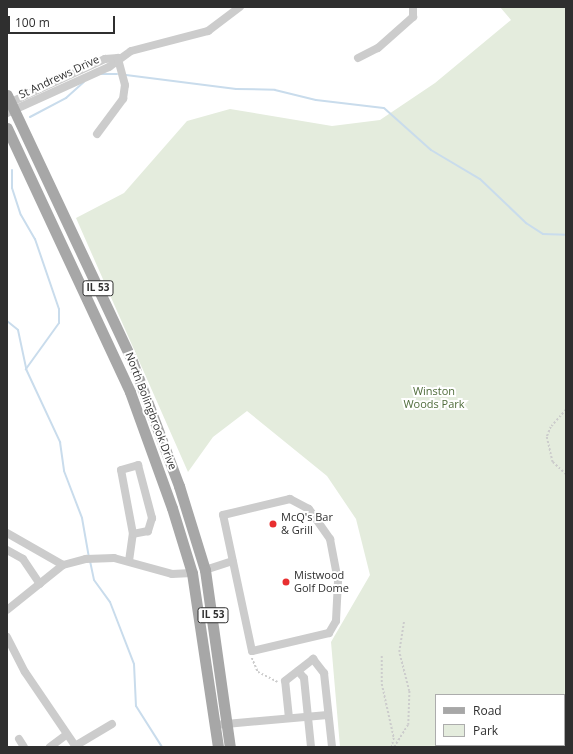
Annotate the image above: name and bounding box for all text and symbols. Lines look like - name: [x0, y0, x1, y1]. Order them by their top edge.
- scale bar: [10, 8, 117, 34]
- text: 100 m: [15, 14, 50, 31]
- street label: St Andrews Drive: [17, 53, 101, 101]
- road number: IL 53: [82, 280, 114, 296]
- street label: North Bolingbrook Drive: [122, 350, 180, 472]
- park label: Winston Woods Park: [403, 385, 465, 411]
- place label: McQ's Bar & Grill: [281, 511, 333, 537]
- marker: McQ's Bar & Grill: [268, 519, 278, 529]
- place label: Mistwood Golf Dome: [294, 569, 349, 595]
- marker: Mistwood Golf Dome: [281, 577, 291, 587]
- road number: IL 53: [197, 607, 229, 623]
- legend: [435, 694, 565, 746]
- text: Road: [473, 702, 502, 719]
- text: Park: [473, 722, 498, 739]

